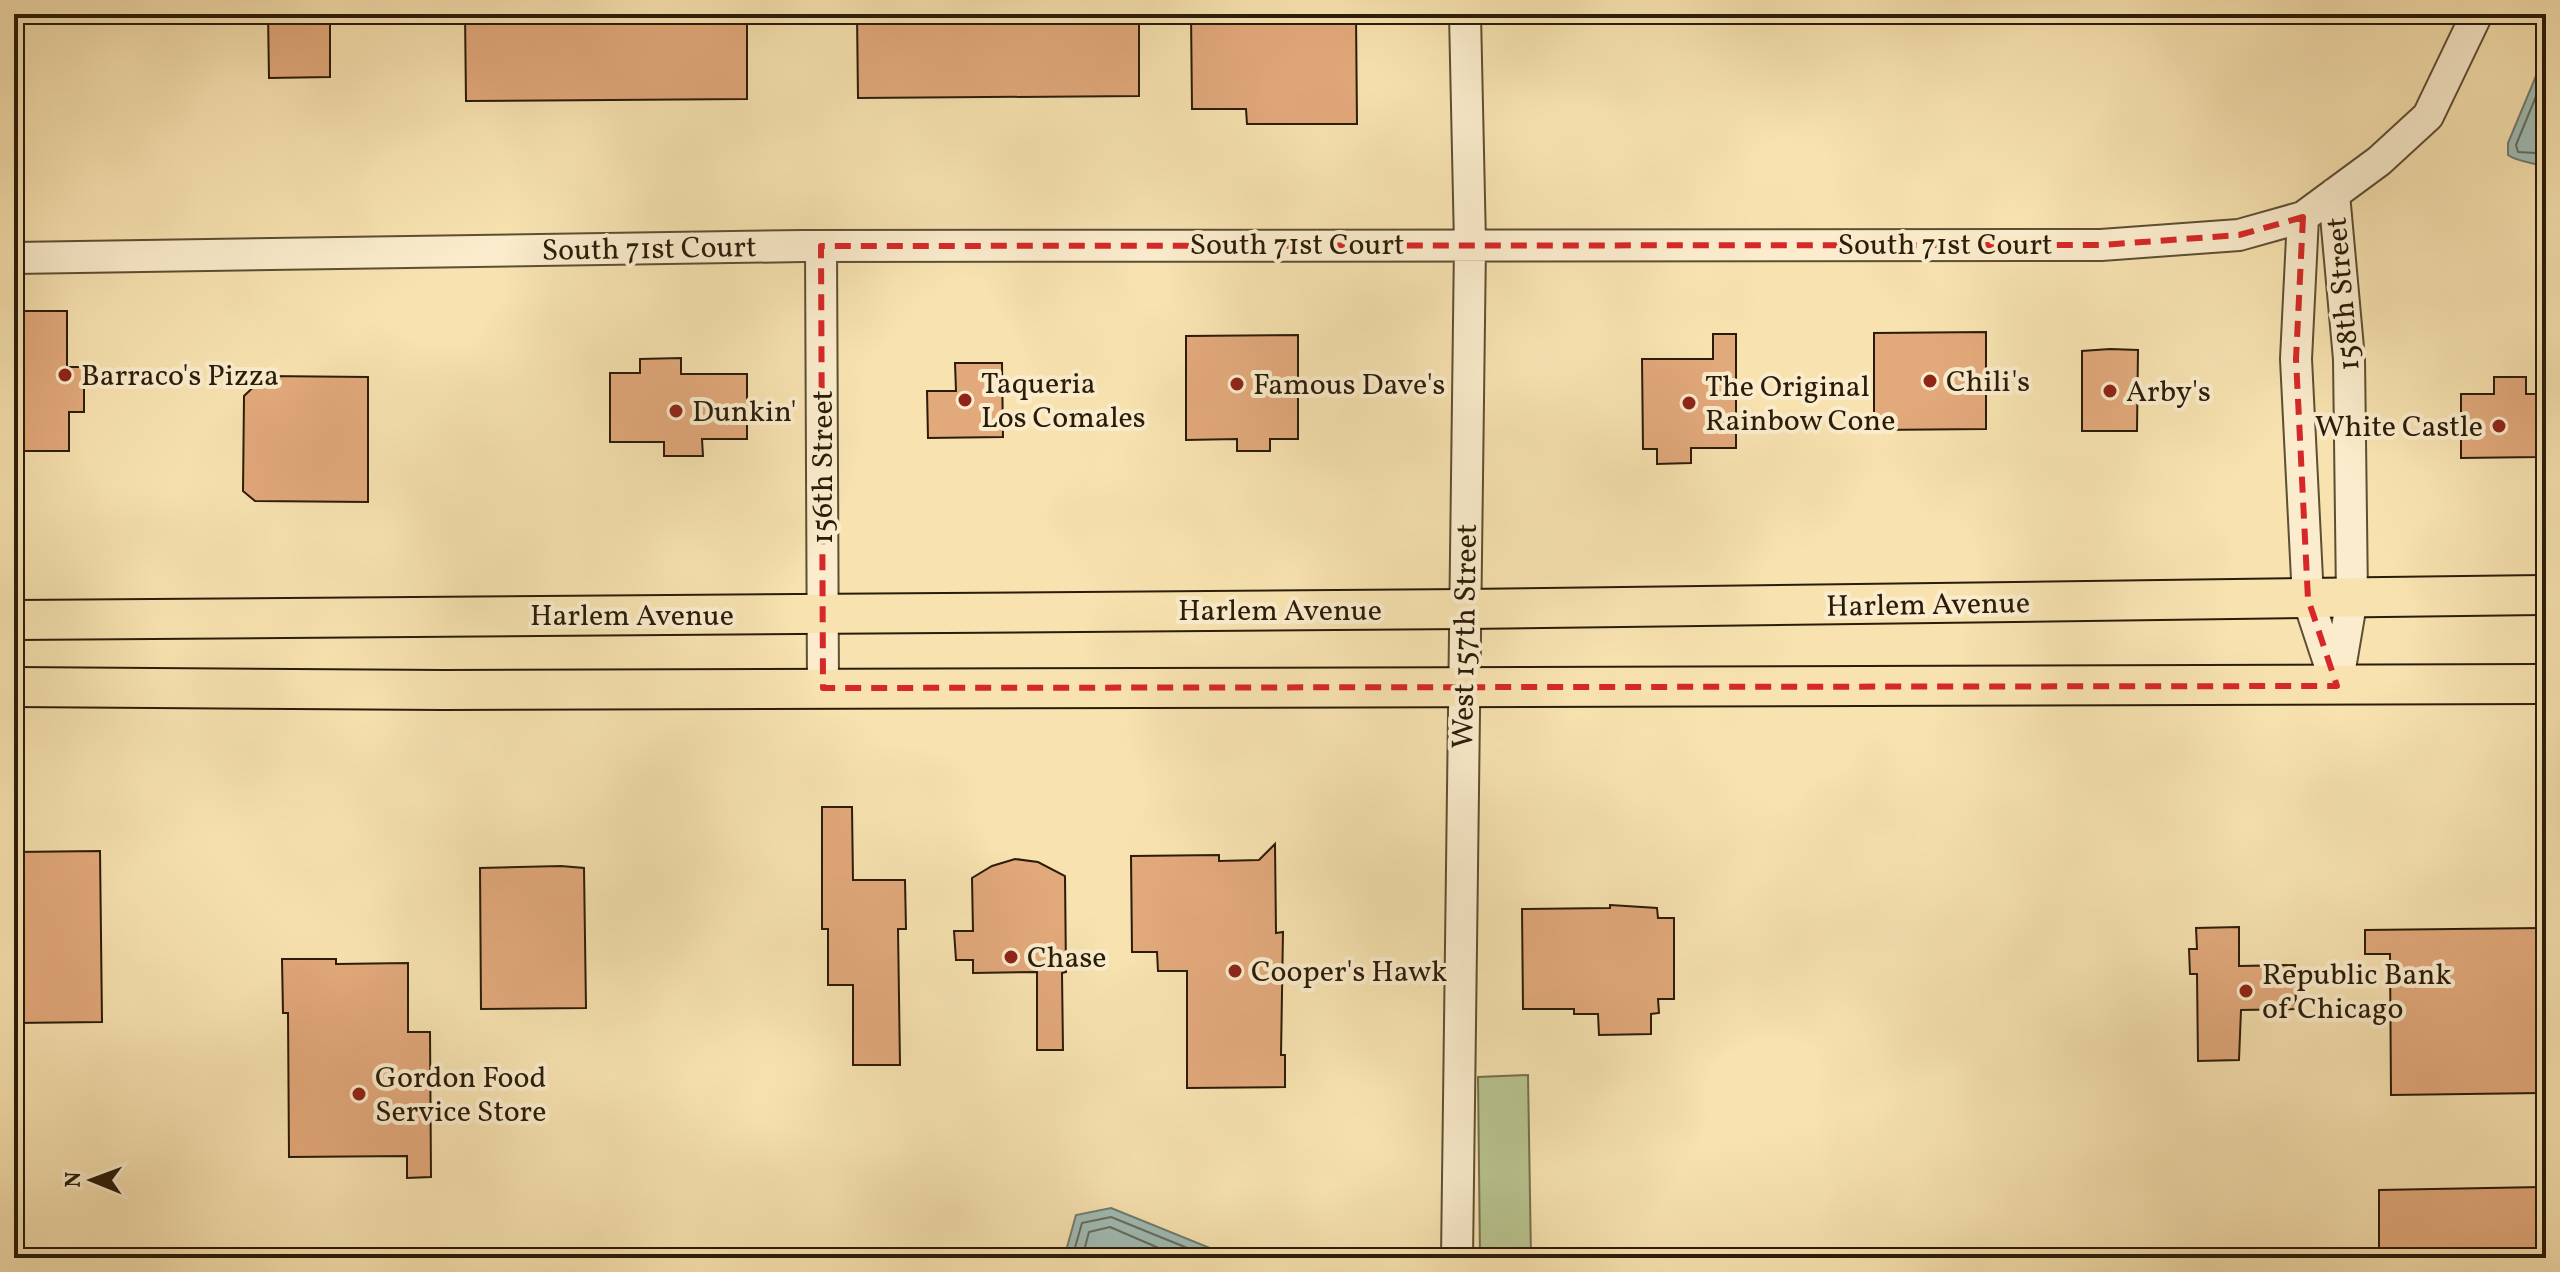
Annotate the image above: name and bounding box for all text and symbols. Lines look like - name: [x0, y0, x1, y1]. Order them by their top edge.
- street label: 158th Street: [2316, 215, 2372, 373]
- street label: South 71st Court: [1190, 225, 1404, 267]
- street label: South 71st Court: [1838, 225, 2052, 267]
- street label: South 71st Court: [541, 227, 757, 273]
- place label: Barraco's Pizza: [81, 356, 279, 398]
- place label: Chili's: [1946, 362, 2030, 404]
- place label: Taqueria Los Comales: [981, 364, 1146, 440]
- place label: Famous Dave's: [1253, 365, 1445, 407]
- marker: Barraco's Pizza: [56, 366, 74, 384]
- place label: The Original Rainbow Cone: [1705, 367, 1895, 443]
- marker: Chili's: [1921, 372, 1939, 390]
- place label: Arby's: [2126, 372, 2211, 414]
- marker: Famous Dave's: [1228, 375, 1246, 393]
- marker: Arby's: [2101, 382, 2119, 400]
- street label: 156th Street: [803, 390, 845, 544]
- marker: Taqueria Los Comales: [956, 391, 974, 409]
- place label: Dunkin': [692, 392, 796, 434]
- marker: The Original Rainbow Cone: [1680, 394, 1698, 412]
- marker: Dunkin': [667, 402, 685, 420]
- place label: White Castle: [2315, 407, 2483, 449]
- marker: White Castle: [2490, 417, 2508, 435]
- street label: West 157th Street: [1443, 523, 1489, 749]
- street label: Harlem Avenue: [1826, 583, 2030, 629]
- street label: Harlem Avenue: [1178, 591, 1382, 633]
- street label: Harlem Avenue: [530, 596, 734, 638]
- place label: Chase: [1027, 938, 1106, 980]
- marker: Chase: [1002, 948, 1020, 966]
- place label: Cooper's Hawk: [1251, 952, 1447, 994]
- place label: Republic Bank of Chicago: [2262, 955, 2452, 1031]
- marker: Cooper's Hawk: [1226, 962, 1244, 980]
- marker: Republic Bank of Chicago: [2237, 982, 2255, 1000]
- place label: Gordon Food Service Store: [375, 1058, 546, 1134]
- marker: Gordon Food Service Store: [350, 1085, 368, 1103]
- north arrow: [52, 1140, 132, 1220]
- text: N: [59, 1171, 90, 1188]

